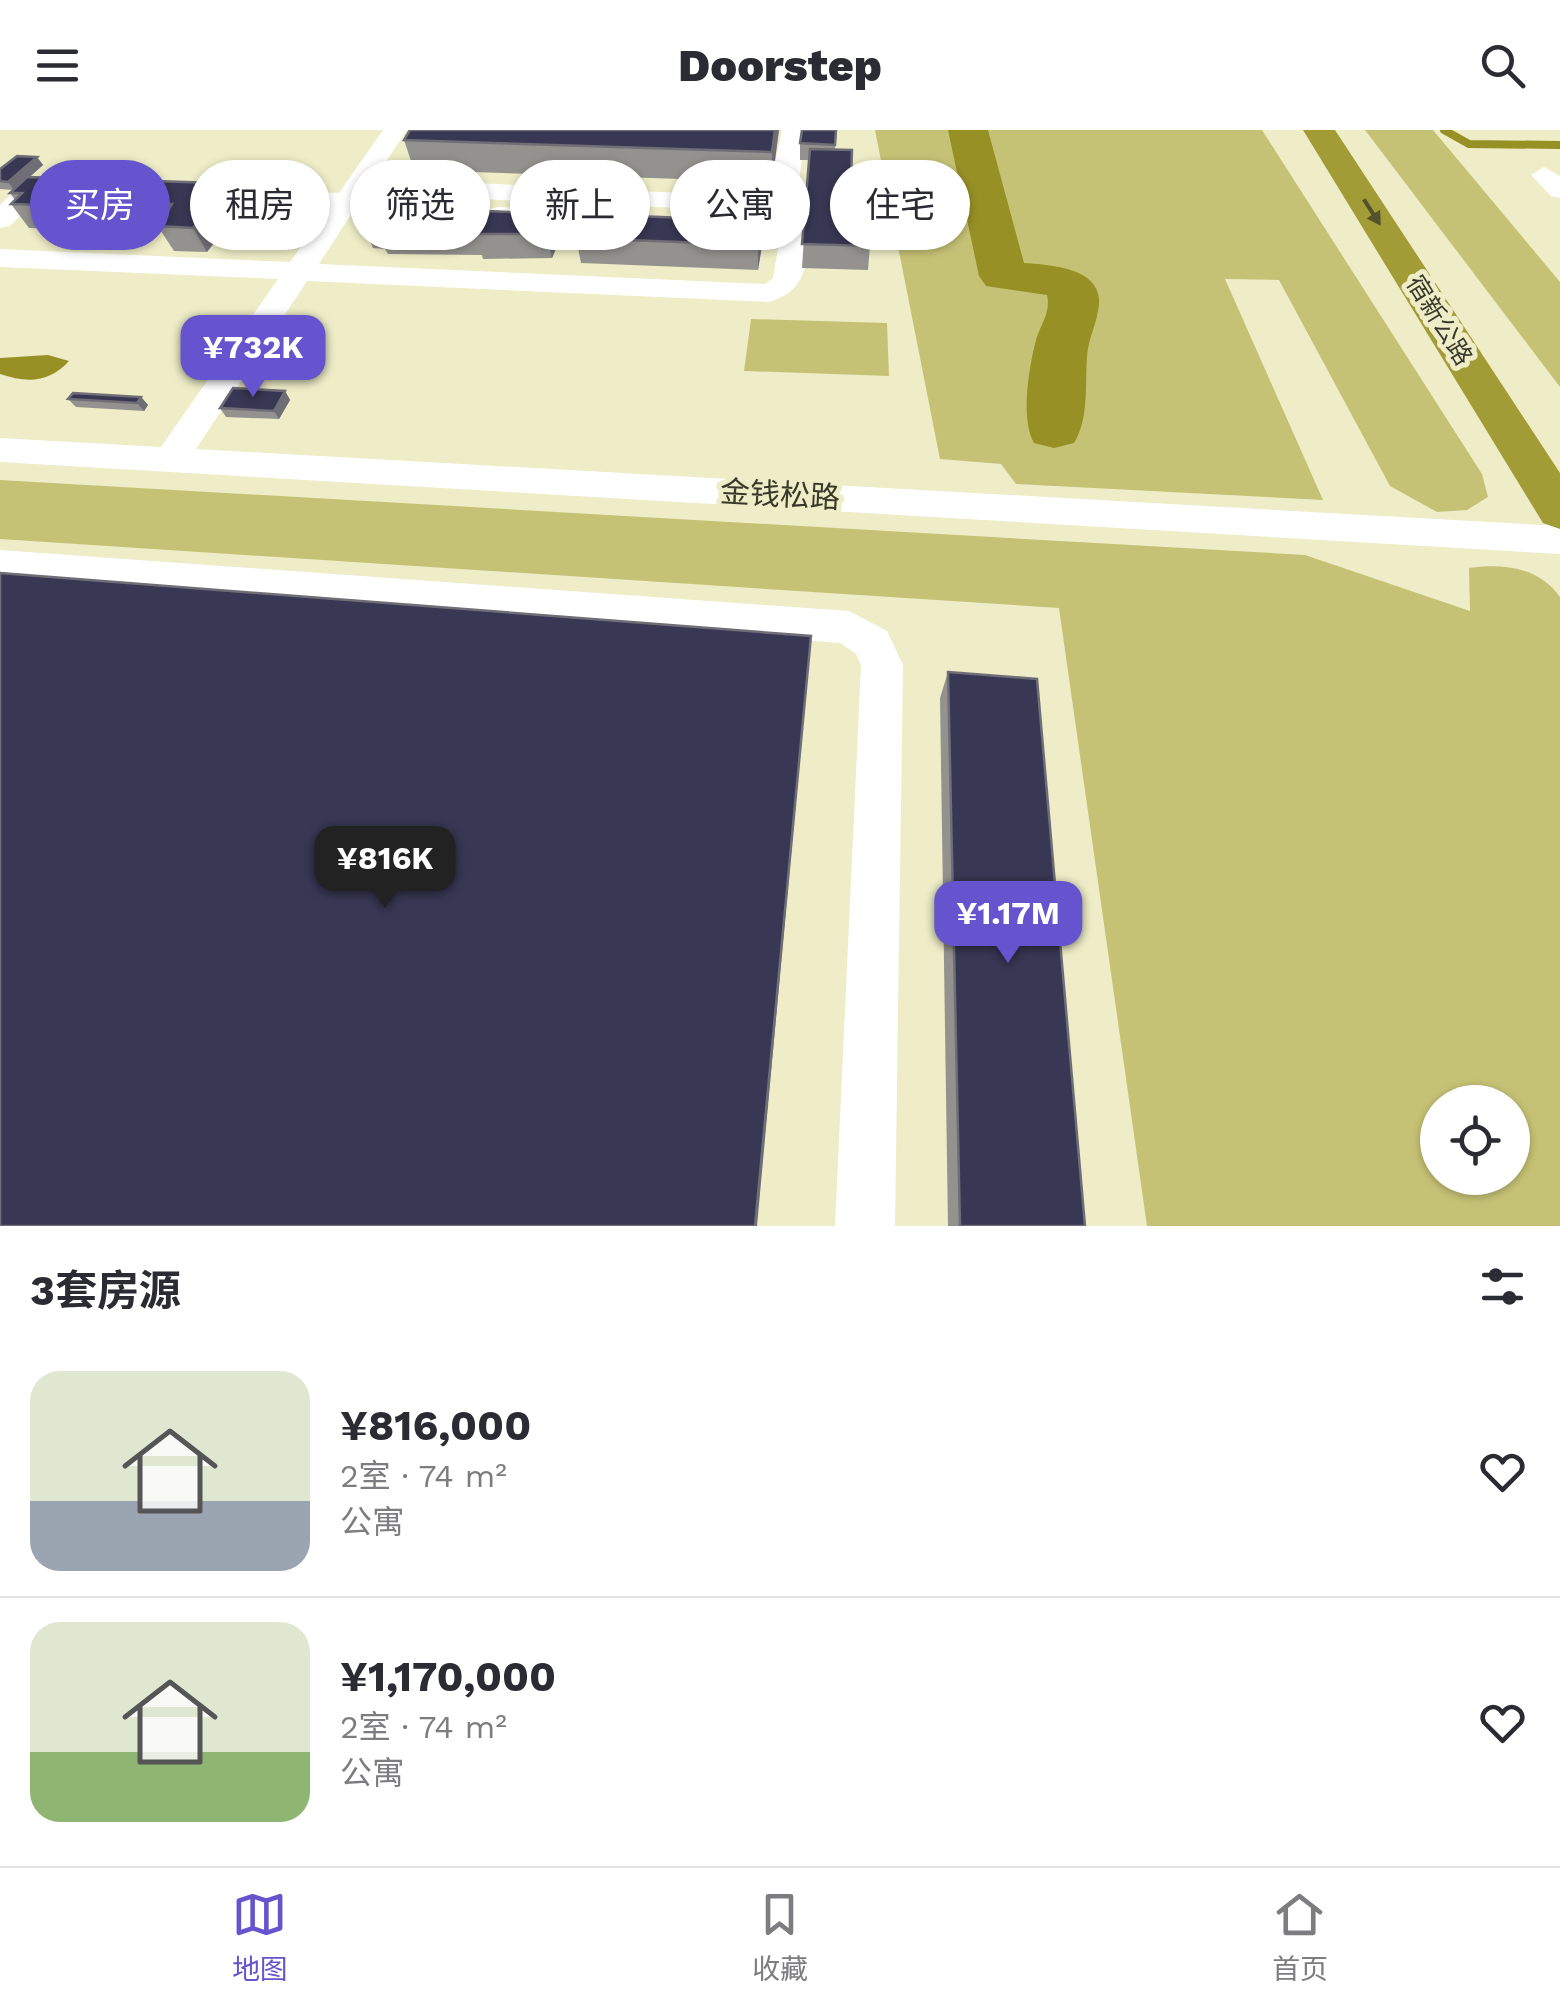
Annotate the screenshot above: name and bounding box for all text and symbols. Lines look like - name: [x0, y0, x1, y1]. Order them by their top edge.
- icon: menu: [30, 38, 85, 93]
- icon: search: [1475, 38, 1530, 93]
- text: Doorstep: [678, 39, 882, 92]
- chip: 买房: [30, 160, 170, 250]
- chip: 租房: [190, 160, 330, 250]
- chip: 筛选: [350, 160, 490, 250]
- chip: 新上: [510, 160, 650, 250]
- chip: 公寓: [670, 160, 810, 250]
- chip: 住宅: [830, 160, 970, 250]
- one-way arrow: [1362, 198, 1380, 226]
- street label: 宿新公路: [1401, 270, 1478, 370]
- pin: ¥732K: [183, 315, 323, 400]
- text: ¥732K: [203, 328, 304, 366]
- street label: 金钱松路: [719, 474, 841, 515]
- pin: ¥816K: [315, 826, 455, 911]
- text: ¥816K: [336, 839, 434, 877]
- pin: ¥1.17M: [927, 881, 1089, 966]
- text: ¥1.17M: [956, 894, 1060, 932]
- map controls: [1420, 1085, 1530, 1195]
- button: locate: [1420, 1085, 1530, 1195]
- icon: filters: [1475, 1259, 1530, 1314]
- text: 3套房源: [30, 1266, 181, 1315]
- text: ¥816,000: [340, 1401, 531, 1450]
- icon: home: [110, 1411, 230, 1531]
- icon: heart: [1475, 1444, 1530, 1499]
- text: 2室 · 74 m²: [340, 1457, 507, 1495]
- text: 公寓: [340, 1503, 404, 1541]
- text: ¥1,170,000: [340, 1652, 556, 1701]
- icon: home: [110, 1662, 230, 1782]
- icon: heart: [1475, 1695, 1530, 1750]
- text: 2室 · 74 m²: [340, 1708, 507, 1746]
- text: 公寓: [340, 1754, 404, 1792]
- tab: 地图: [232, 1887, 288, 1987]
- tab: 收藏: [752, 1887, 808, 1987]
- tab: 首页: [1272, 1887, 1328, 1987]

